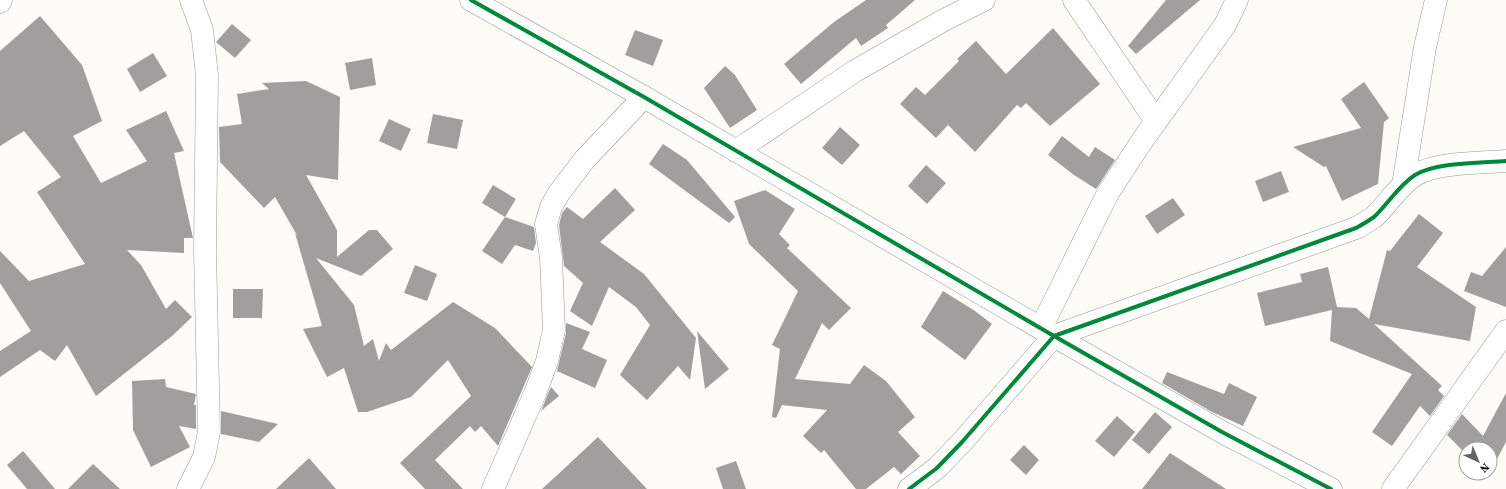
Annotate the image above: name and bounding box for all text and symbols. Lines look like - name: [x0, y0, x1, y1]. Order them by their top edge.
- north arrow: [1458, 441, 1498, 481]
- text: N: [1477, 460, 1493, 476]

